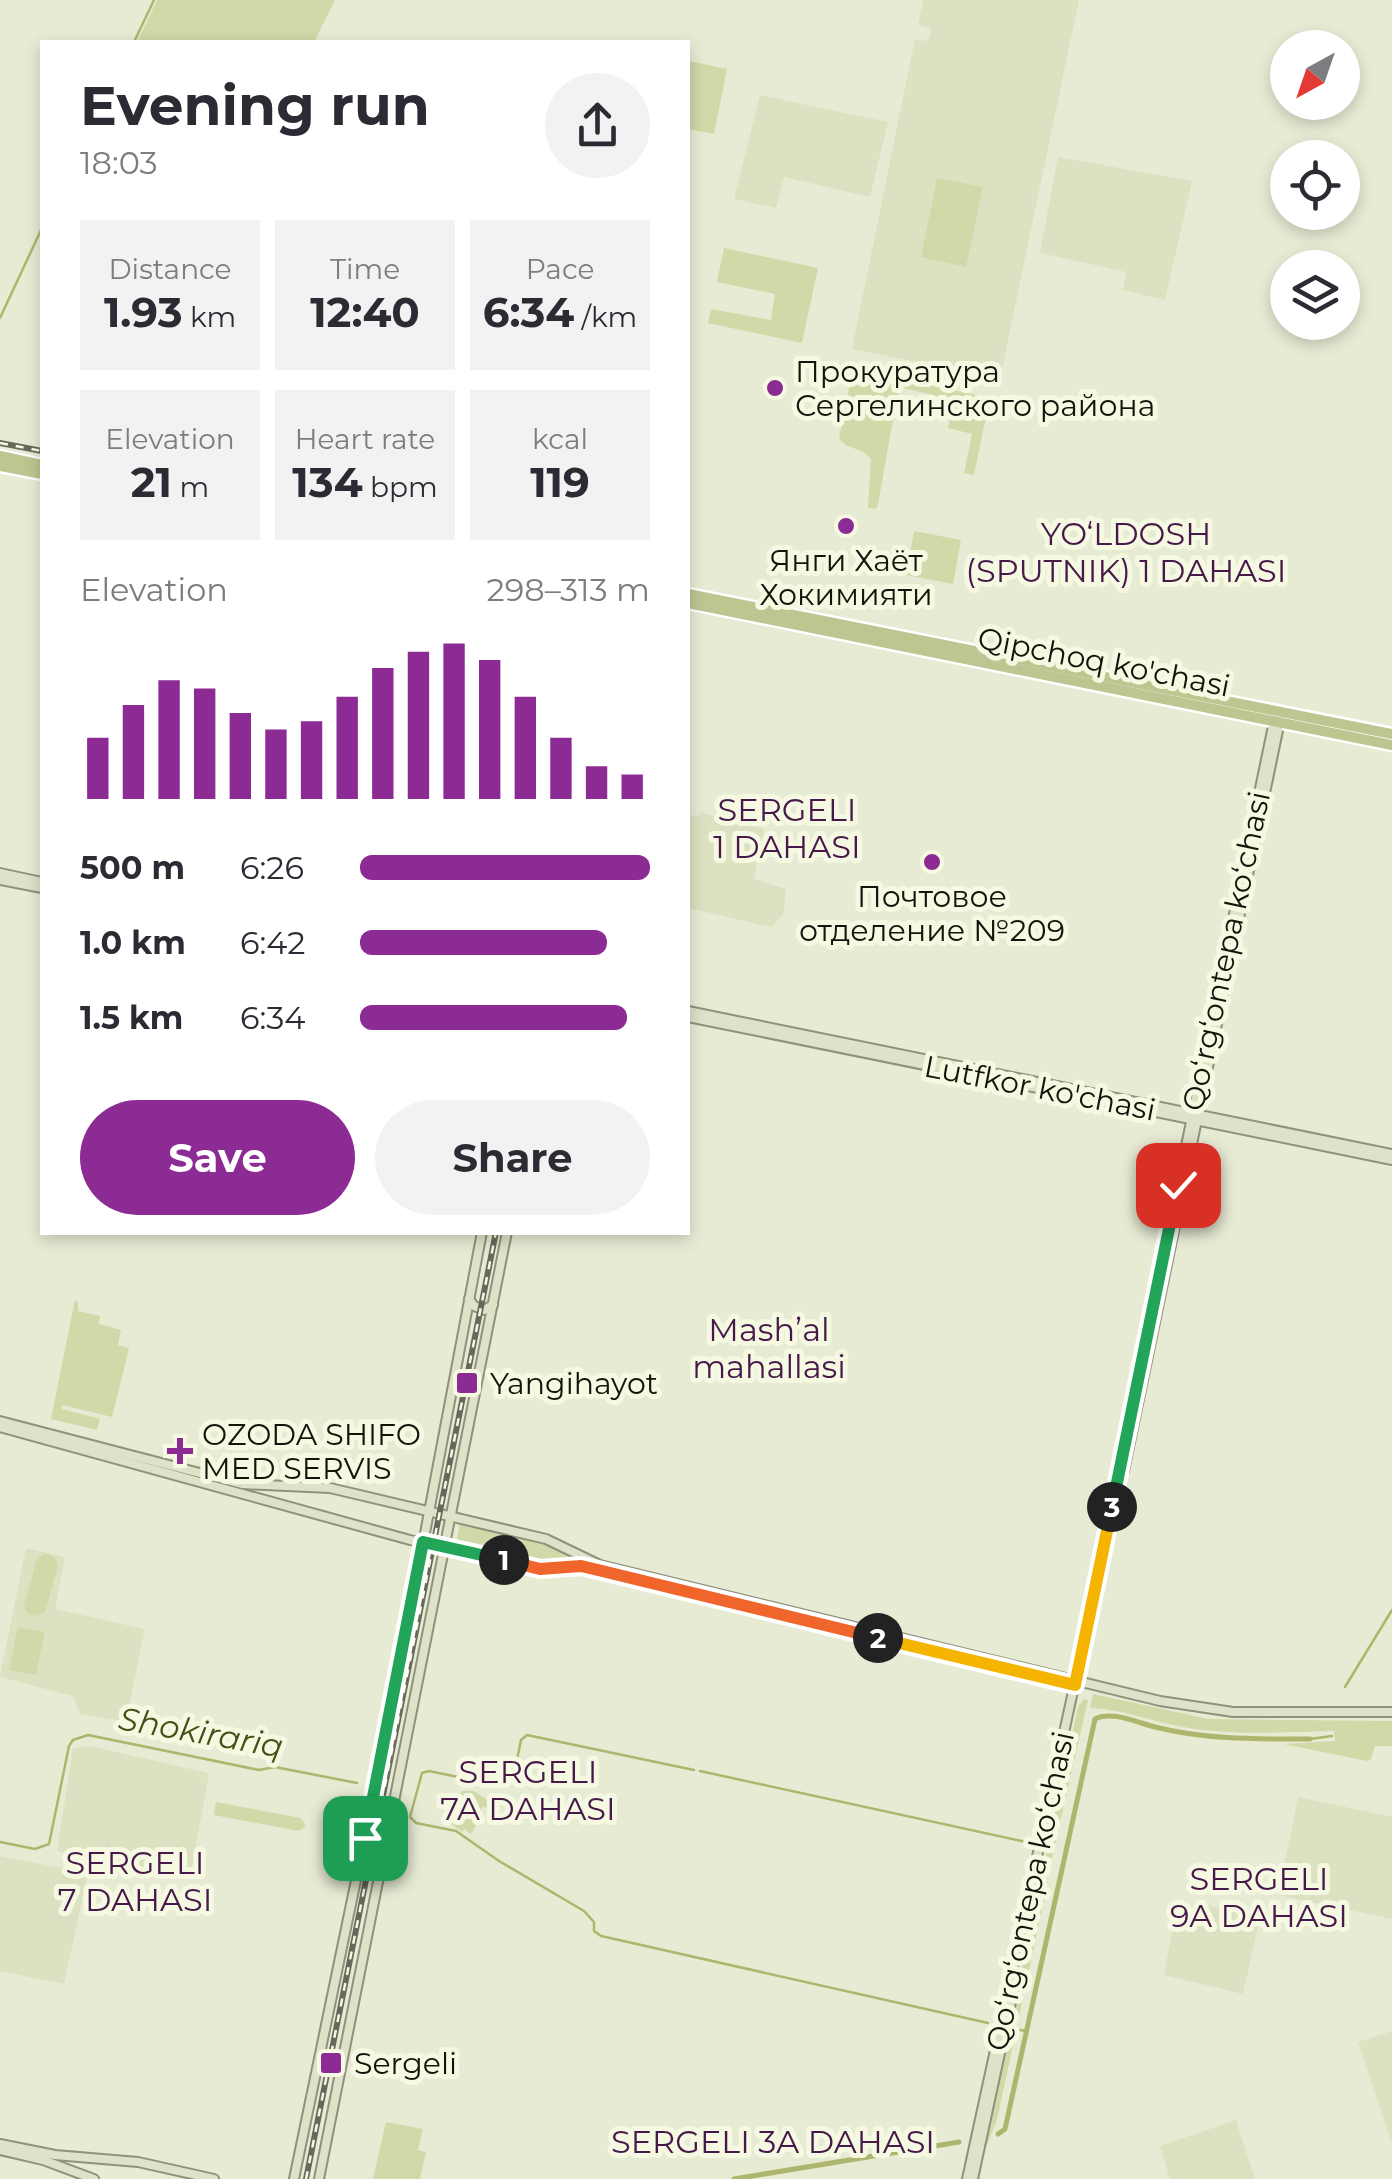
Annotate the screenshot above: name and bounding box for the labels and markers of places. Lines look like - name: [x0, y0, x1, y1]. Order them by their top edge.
- place label: Прокуратура Сергелинского района: [795, 353, 1155, 424]
- marker: Прокуратура Сергелинского района: [764, 377, 786, 399]
- marker: Янги Хаёт Хокимияти: [835, 515, 857, 537]
- place label: Янги Хаёт Хокимияти: [759, 542, 933, 613]
- marker: Почтовое отделение №209: [921, 851, 943, 873]
- place label: Почтовое отделение №209: [799, 878, 1065, 949]
- pin: [1136, 1143, 1221, 1228]
- place label: Yangihayot: [490, 1365, 658, 1402]
- marker: Yangihayot: [454, 1370, 480, 1396]
- place label: OZODA SHIFO MED SERVIS: [202, 1416, 421, 1487]
- marker: OZODA SHIFO MED SERVIS: [167, 1438, 193, 1464]
- pin: 3: [1087, 1482, 1137, 1532]
- pin: 1: [479, 1535, 529, 1585]
- pin: 2: [853, 1613, 903, 1663]
- pin: [323, 1796, 408, 1881]
- place label: Sergeli: [354, 2045, 457, 2082]
- marker: Sergeli: [318, 2050, 344, 2076]

